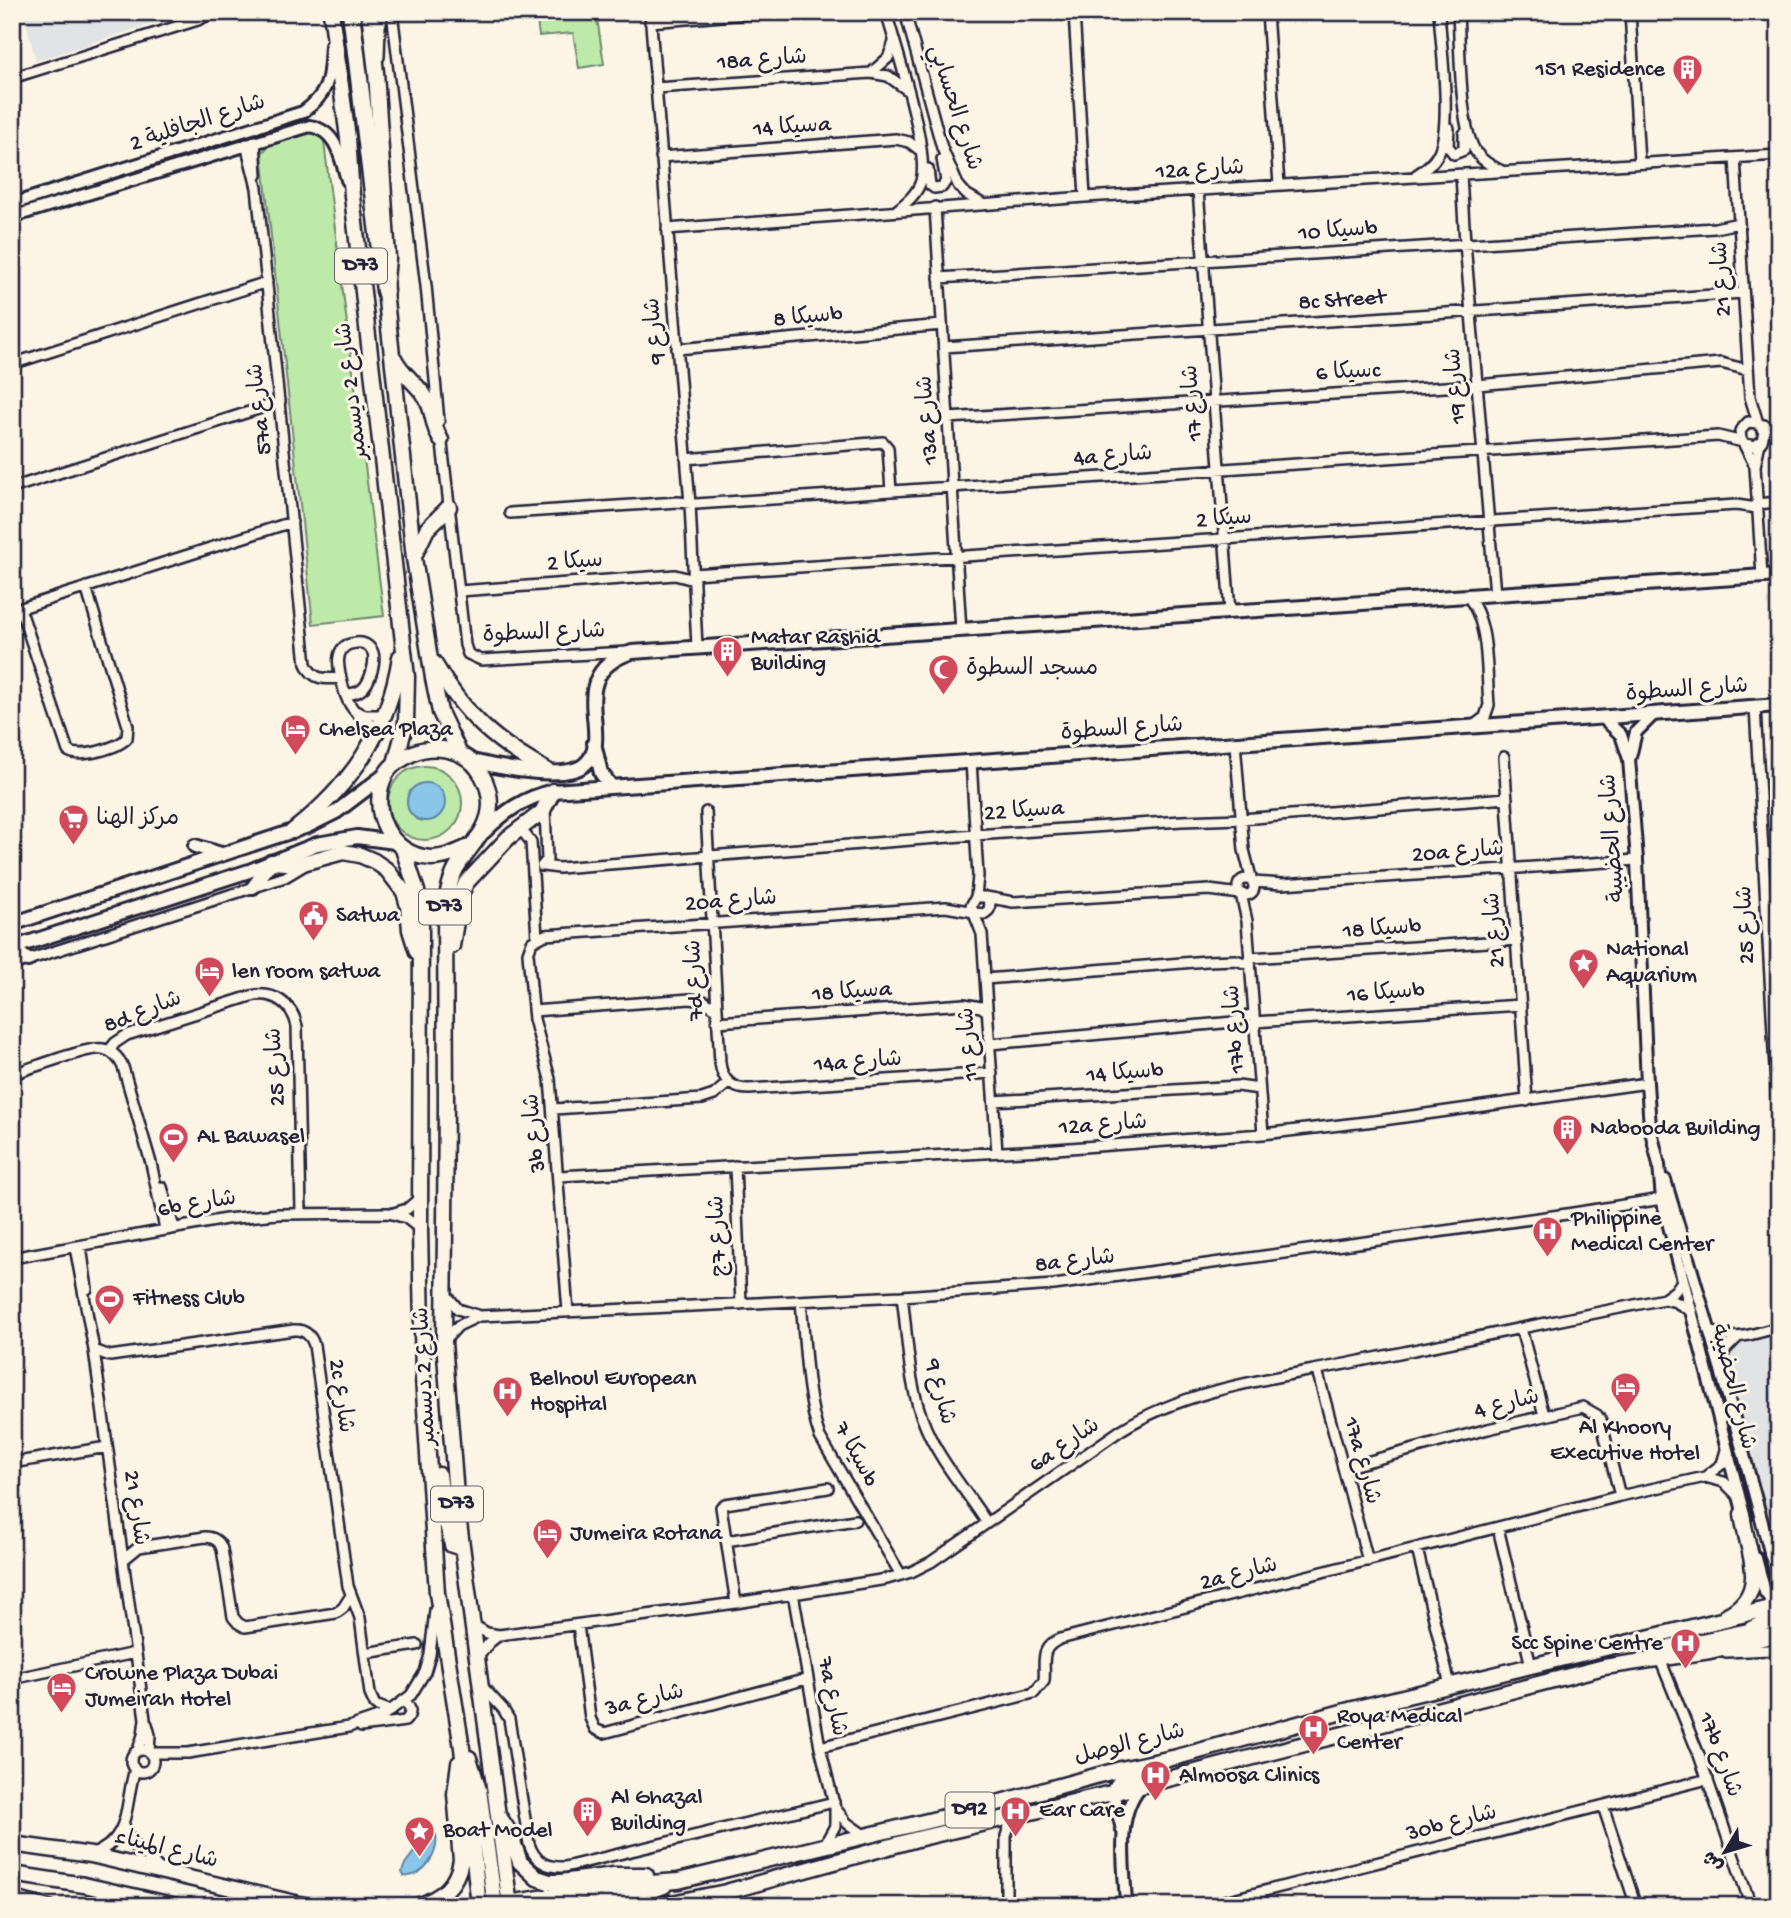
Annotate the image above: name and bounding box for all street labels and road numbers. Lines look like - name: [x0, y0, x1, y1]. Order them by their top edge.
- street label: شارع الحسابي: [917, 42, 987, 175]
- street label: 18a شارع: [715, 44, 808, 78]
- street label: شارع الجافلية 2: [127, 89, 269, 159]
- street label: سيكا 14a: [751, 112, 833, 144]
- street label: 12a شارع: [1154, 155, 1245, 187]
- street label: سيكا 10b: [1296, 216, 1379, 248]
- street label: شارع 21: [1708, 240, 1738, 318]
- road number: D73: [335, 248, 387, 284]
- street label: 8c Street: [1298, 284, 1388, 318]
- street label: شارع 9: [640, 297, 672, 366]
- street label: سيكا 8b: [772, 302, 844, 334]
- street label: شارع 2 ديسمبر: [331, 321, 375, 463]
- street label: شارع 19: [1441, 347, 1473, 426]
- street label: سيكا 6c: [1315, 358, 1382, 388]
- street label: 57a شارع: [243, 362, 279, 456]
- street label: شارع 17: [1178, 364, 1210, 443]
- street label: 13a شارع: [912, 375, 946, 466]
- street label: 4a شارع: [1073, 441, 1153, 473]
- street label: سيكا 2: [1195, 505, 1253, 535]
- street label: سيكا 2: [546, 548, 604, 578]
- street label: شارع السطوة: [482, 618, 606, 650]
- street label: شارع السطوة: [1625, 673, 1749, 709]
- street label: شارع السطوة: [1060, 712, 1184, 748]
- street label: شارع الحضيبة: [1596, 773, 1632, 903]
- street label: سيكا 22a: [983, 796, 1066, 828]
- street label: 20a شارع: [1411, 836, 1505, 870]
- street label: 20a شارع: [684, 885, 778, 919]
- street label: شارع 25: [1732, 885, 1762, 965]
- road number: D73: [419, 890, 471, 925]
- street label: شارع 21: [1480, 891, 1512, 969]
- street label: سيكا 18b: [1341, 914, 1422, 946]
- street label: 7d شارع: [681, 939, 711, 1022]
- street label: سيكا 18a: [810, 977, 894, 1009]
- street label: سيكا 16b: [1345, 978, 1426, 1010]
- street label: 17b شارع: [1219, 984, 1253, 1075]
- street label: 8d شارع: [100, 986, 186, 1040]
- street label: شارع 11: [954, 1006, 986, 1083]
- street label: شارع 25: [261, 1027, 293, 1107]
- street label: 14a شارع: [812, 1046, 903, 1080]
- street label: سيكا 14b: [1085, 1058, 1164, 1090]
- street label: 3b شارع: [519, 1092, 553, 1175]
- street label: 12a شارع: [1057, 1109, 1148, 1143]
- street label: 6b شارع: [156, 1185, 238, 1225]
- street label: شارع 7ج: [704, 1195, 734, 1277]
- street label: 8a شارع: [1034, 1244, 1116, 1280]
- street label: شارع 2 ديسمبر: [409, 1306, 443, 1448]
- street label: شارع الحضيبة: [1703, 1321, 1761, 1453]
- street label: شارع 9: [918, 1355, 960, 1428]
- street label: 2c شارع: [321, 1357, 359, 1435]
- street label: شارع 4: [1472, 1384, 1542, 1426]
- street label: 6a شارع: [1024, 1413, 1106, 1479]
- street label: 17a شارع: [1336, 1413, 1386, 1508]
- street label: سيكا 7b: [826, 1417, 883, 1492]
- street label: شارع 21: [116, 1469, 154, 1547]
- road number: D73: [431, 1486, 483, 1522]
- street label: 2a شارع: [1197, 1552, 1281, 1598]
- street label: 7a شارع: [810, 1654, 852, 1739]
- street label: 3a شارع: [602, 1679, 687, 1723]
- street label: 17b شارع: [1691, 1708, 1747, 1801]
- street label: شارع الوصل: [1072, 1718, 1188, 1772]
- road number: D92: [946, 1792, 995, 1828]
- street label: 30b شارع: [1403, 1800, 1500, 1849]
- street label: شارع الميناء: [111, 1824, 221, 1876]

